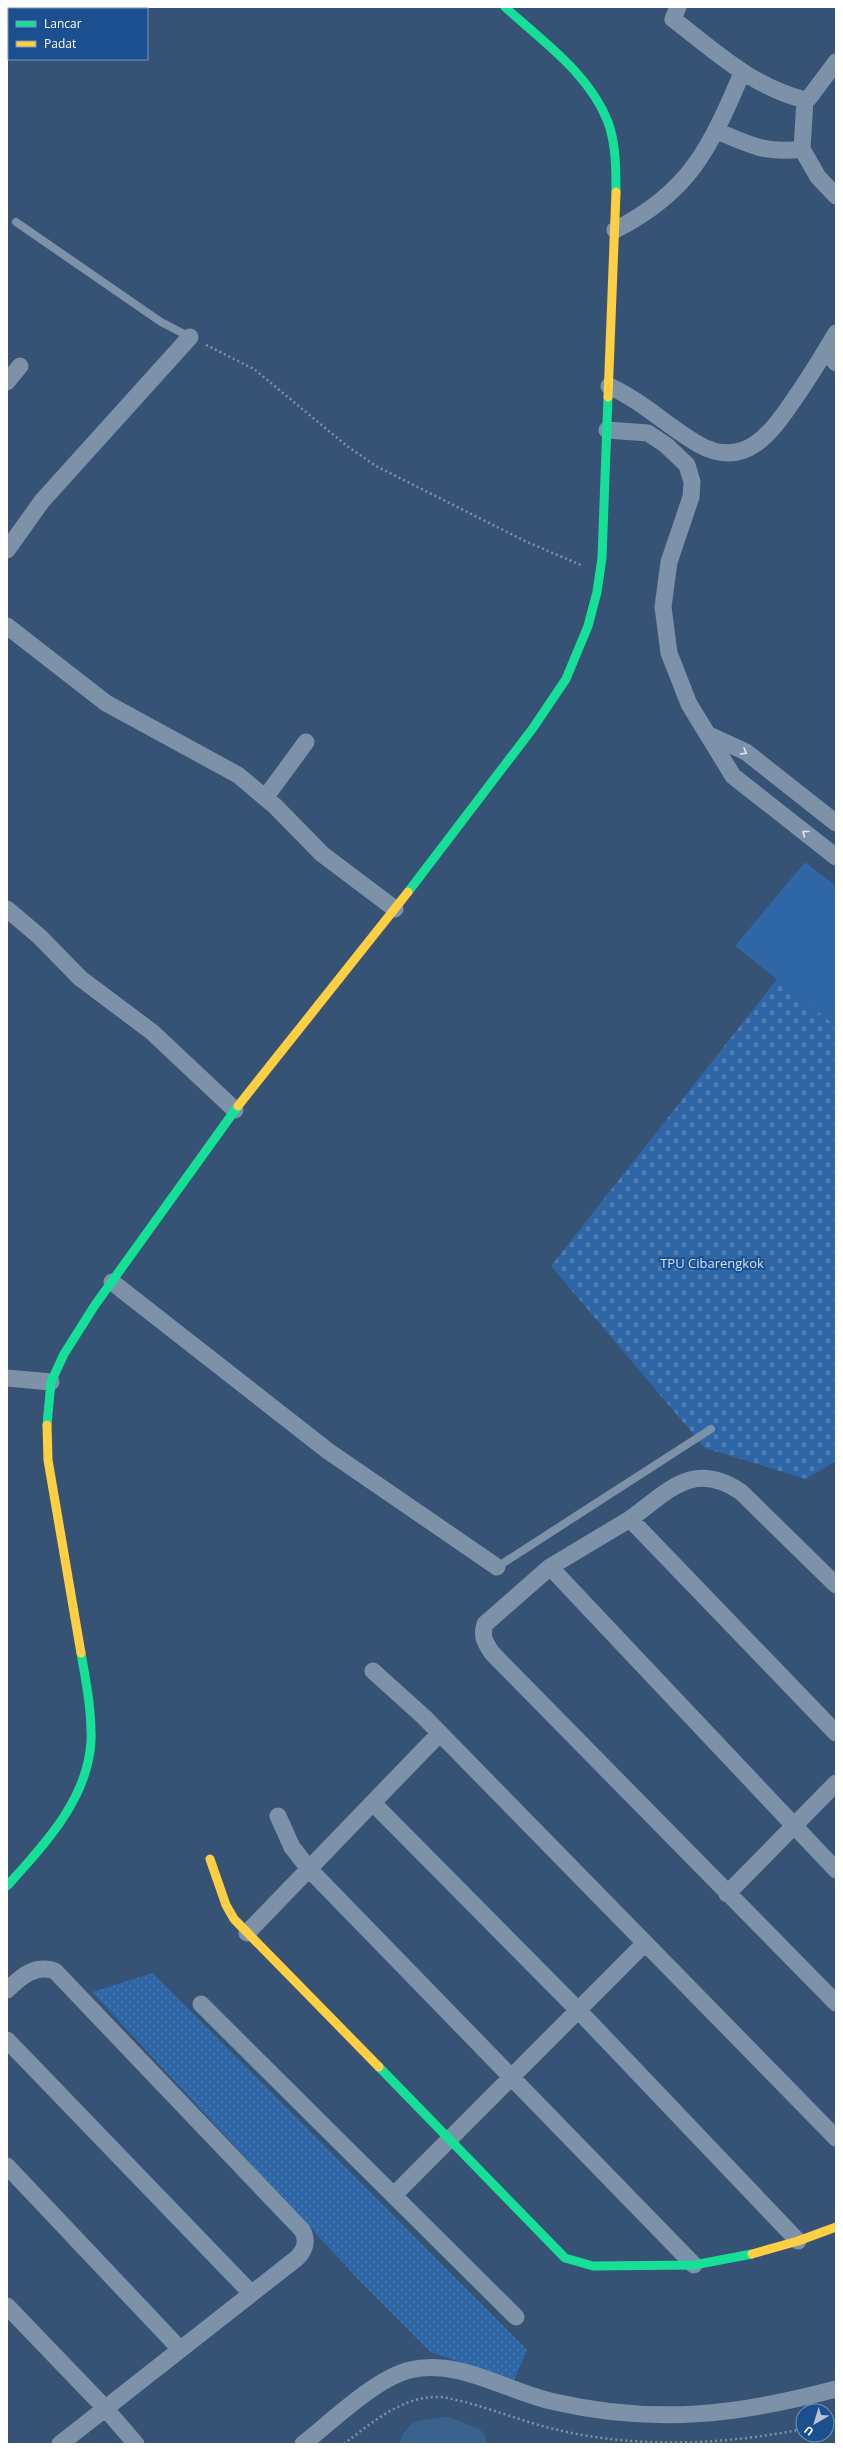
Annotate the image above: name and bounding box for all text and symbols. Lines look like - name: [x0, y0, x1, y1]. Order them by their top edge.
- legend: [8, 8, 148, 60]
- text: Lancar: [44, 15, 82, 32]
- text: Padat: [44, 35, 76, 52]
- one-way arrow: [740, 748, 747, 755]
- one-way arrow: [803, 830, 810, 837]
- park label: TPU Cibarengkok: [660, 1254, 764, 1272]
- north arrow: [795, 2403, 835, 2443]
- text: U: [801, 2423, 816, 2440]

